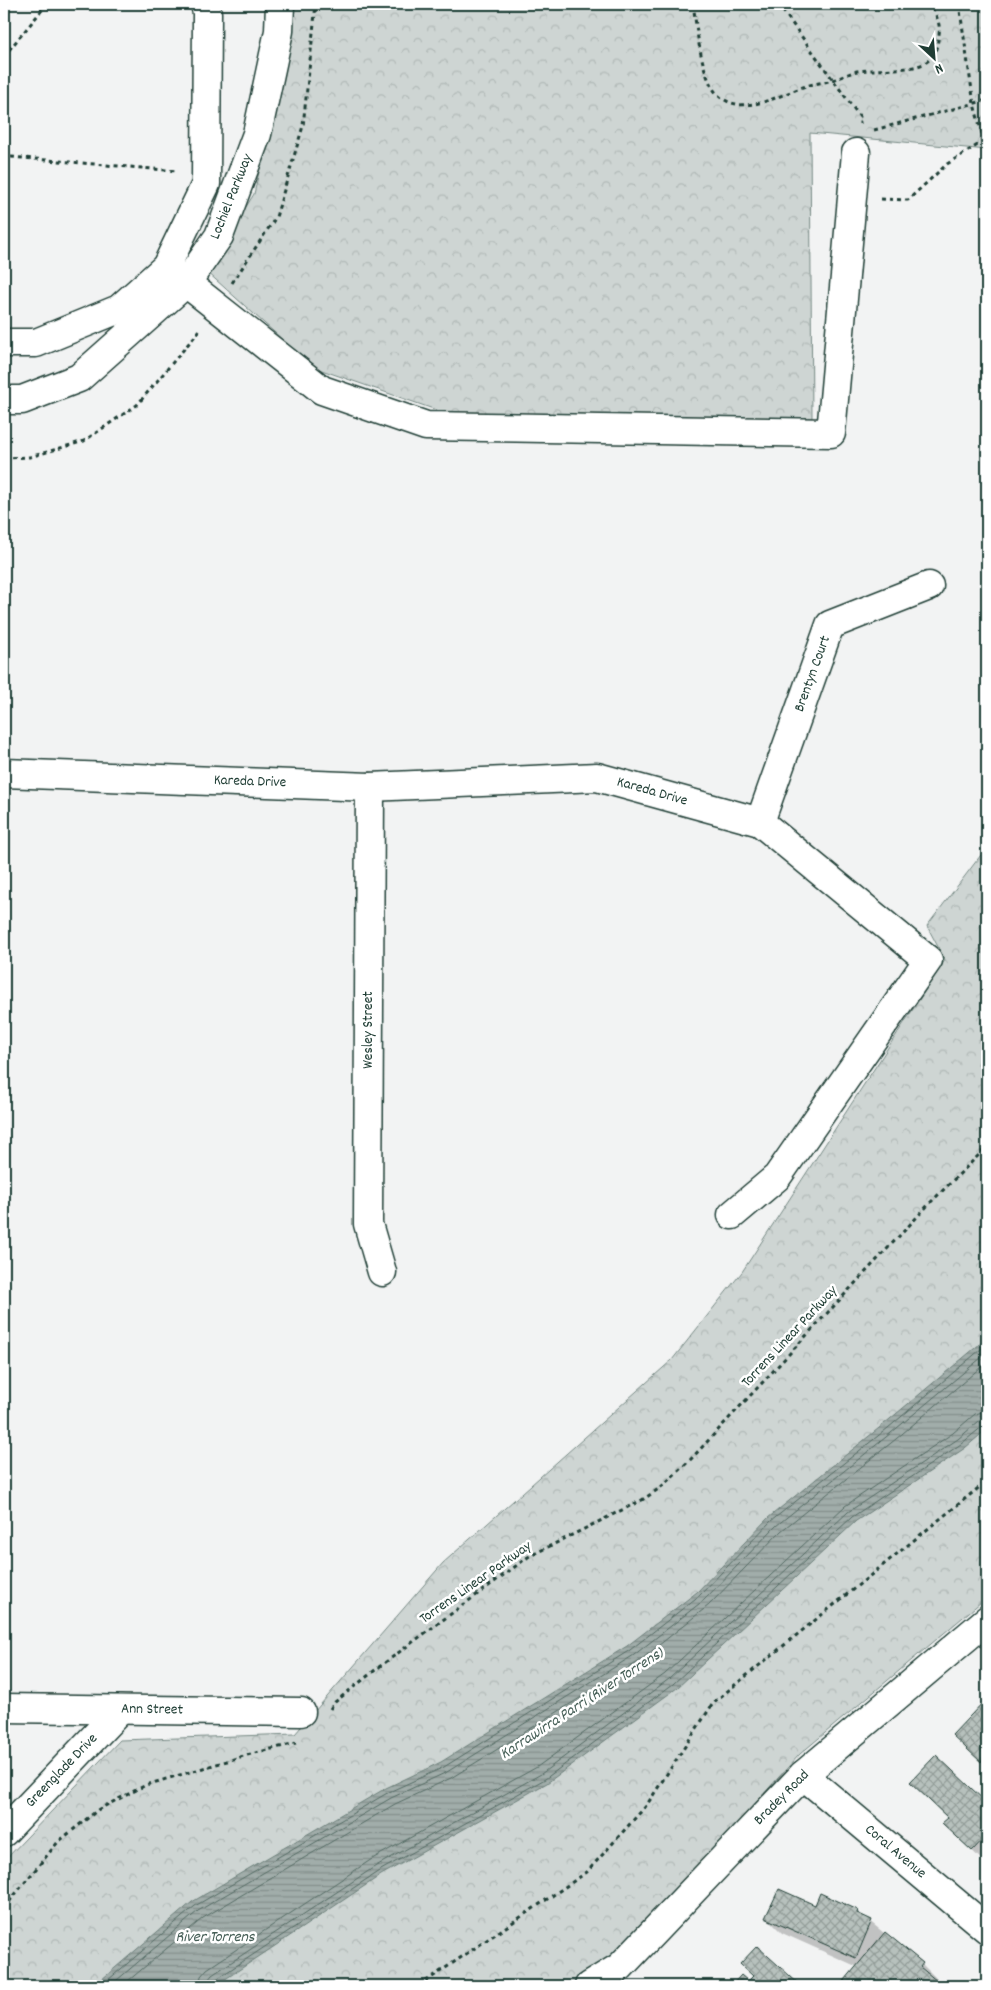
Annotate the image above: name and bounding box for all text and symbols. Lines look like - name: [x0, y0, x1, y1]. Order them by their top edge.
- north arrow: [908, 32, 958, 82]
- text: N: [931, 57, 946, 78]
- street label: Lochiel Parkway: [205, 150, 259, 243]
- street label: Brentyn Court: [789, 632, 837, 715]
- street label: Kareda Drive: [213, 770, 287, 794]
- street label: Kareda Drive: [614, 771, 690, 813]
- street label: Wesley Street: [358, 991, 380, 1069]
- street label: Torrens Linear Parkway: [737, 1280, 844, 1393]
- street label: Torrens Linear Parkway: [415, 1535, 537, 1630]
- water label: Karrawirra Parri (River Torrens): [496, 1642, 669, 1766]
- street label: Ann Street: [121, 1698, 184, 1722]
- street label: Greenglade Drive: [21, 1728, 104, 1813]
- street label: Bradey Road: [749, 1765, 815, 1831]
- street label: Coral Avenue: [859, 1820, 931, 1885]
- water label: River Torrens: [175, 1926, 256, 1949]

